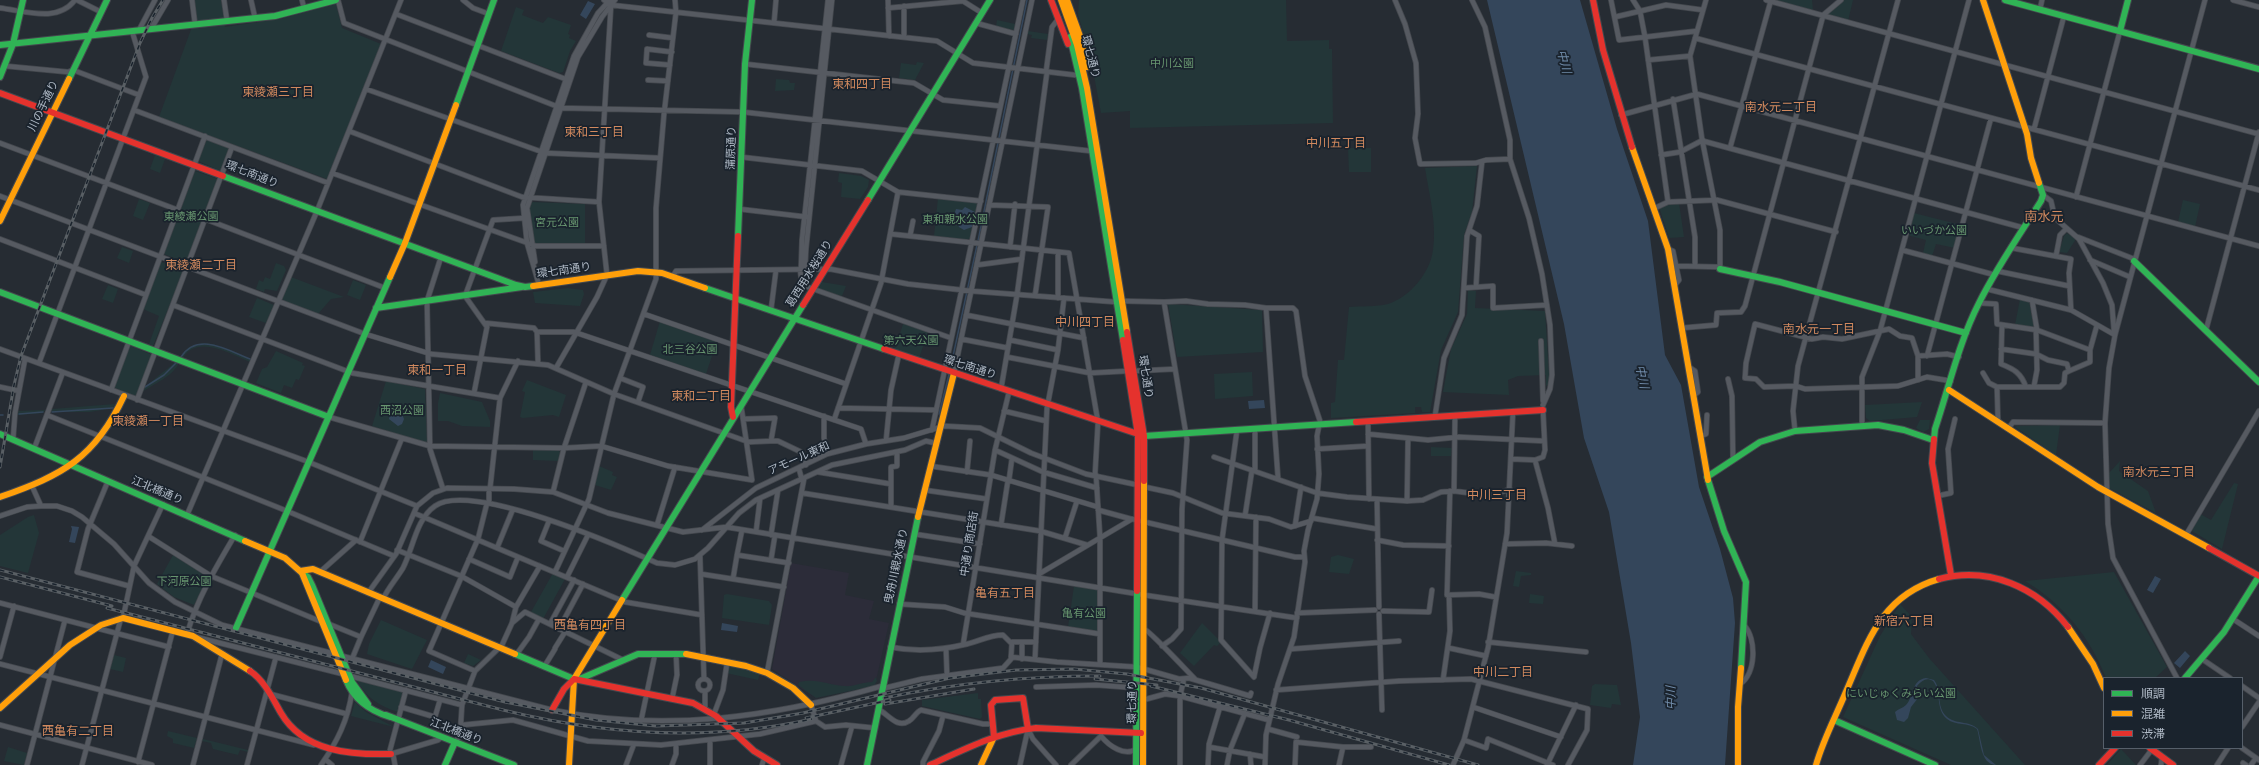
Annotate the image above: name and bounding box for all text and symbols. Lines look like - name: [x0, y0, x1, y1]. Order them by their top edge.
- street label: 環七通り: [1078, 34, 1102, 80]
- water label: 中川: [1553, 49, 1573, 75]
- park label: 中川公園: [1150, 57, 1194, 71]
- street label: 川の手通り: [26, 78, 62, 134]
- district label: 東和四丁目: [832, 78, 892, 92]
- district label: 東綾瀬三丁目: [242, 86, 314, 100]
- district label: 南水元二丁目: [1745, 101, 1817, 115]
- district label: 東和三丁目: [564, 126, 624, 140]
- street label: 蒲原通り: [725, 126, 739, 170]
- district label: 中川五丁目: [1306, 137, 1366, 151]
- street label: 環七南通り: [224, 159, 280, 191]
- park label: 東綾瀬公園: [164, 210, 218, 224]
- district label: 南水元: [2025, 210, 2063, 226]
- park label: 東和親水公園: [922, 213, 988, 227]
- park label: 宮元公園: [535, 216, 579, 230]
- park label: いいづか公園: [1901, 224, 1967, 238]
- street label: 葛西用水桜通り: [784, 238, 836, 310]
- district label: 東綾瀬二丁目: [165, 259, 237, 273]
- street label: 環七南通り: [536, 261, 592, 281]
- district label: 中川四丁目: [1055, 316, 1115, 330]
- district label: 南水元一丁目: [1783, 323, 1855, 337]
- park label: 第六天公園: [884, 334, 938, 348]
- park label: 北三谷公園: [663, 343, 717, 357]
- street label: 環七南通り: [942, 353, 998, 383]
- street label: 環七通り: [1135, 354, 1155, 400]
- district label: 東和一丁目: [407, 364, 467, 378]
- water label: 中川: [1631, 364, 1651, 390]
- district label: 東和二丁目: [671, 390, 731, 404]
- park label: 西沼公園: [380, 404, 424, 418]
- district label: 東綾瀬一丁目: [112, 415, 184, 429]
- street label: アモール東和: [766, 440, 832, 478]
- district label: 南水元三丁目: [2123, 466, 2195, 480]
- street label: 江北橋通り: [129, 474, 185, 508]
- district label: 中川三丁目: [1467, 489, 1527, 503]
- street label: 中通り商店街: [958, 510, 982, 578]
- street label: 曳舟川親水通り: [883, 527, 911, 605]
- park label: 下河原公園: [157, 575, 211, 589]
- district label: 亀有五丁目: [975, 587, 1035, 601]
- park label: 亀有公園: [1062, 607, 1106, 621]
- district label: 新宿六丁目: [1874, 615, 1934, 629]
- district label: 西亀有四丁目: [554, 619, 626, 633]
- district label: 中川二丁目: [1473, 666, 1533, 680]
- legend: [2103, 677, 2243, 749]
- street label: 環七通り: [1126, 680, 1140, 724]
- water label: 中川: [1665, 686, 1679, 710]
- text: 順調: [2141, 686, 2165, 702]
- park label: にいじゅくみらい公園: [1846, 687, 1956, 701]
- text: 混雑: [2141, 706, 2165, 722]
- street label: 江北橋通り: [428, 716, 484, 748]
- district label: 西亀有二丁目: [42, 725, 114, 739]
- text: 渋滞: [2141, 726, 2165, 742]

